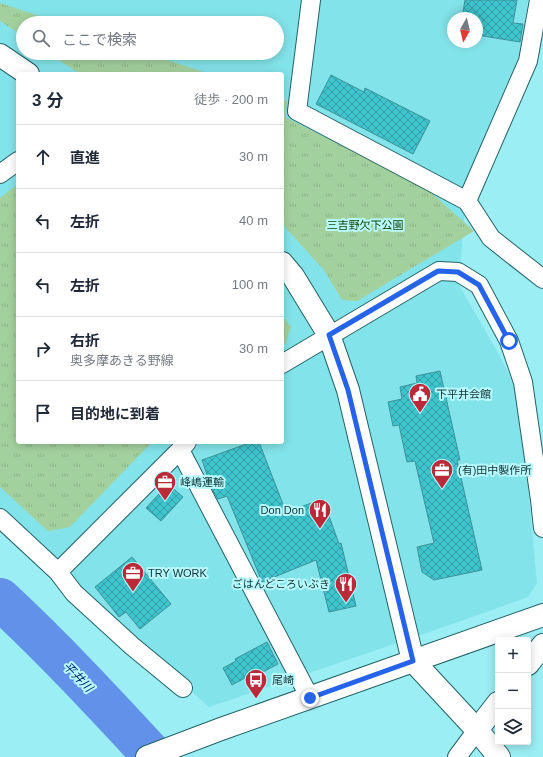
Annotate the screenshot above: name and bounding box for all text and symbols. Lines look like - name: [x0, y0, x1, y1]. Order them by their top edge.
- north arrow: [447, 12, 483, 48]
- search box: [16, 16, 284, 60]
- icon: search: [30, 27, 52, 49]
- text: ここで検索: [62, 31, 137, 48]
- text: 3 分: [32, 91, 63, 110]
- text: 徒歩 · 200 m: [194, 92, 268, 107]
- icon: ahead: [32, 146, 54, 168]
- text: 直進: [70, 149, 100, 166]
- text: 30 m: [239, 149, 268, 164]
- icon: left: [32, 210, 54, 232]
- text: 左折: [70, 213, 100, 230]
- text: 40 m: [239, 213, 268, 228]
- park label: 三吉野欠下公園: [327, 219, 404, 231]
- icon: left: [32, 274, 54, 296]
- text: 左折: [70, 277, 100, 294]
- text: 100 m: [232, 277, 268, 292]
- text: 右折: [70, 332, 100, 349]
- route start: [500, 332, 518, 350]
- icon: right: [32, 338, 54, 360]
- text: 30 m: [239, 341, 268, 356]
- text: 奥多摩あきる野線: [70, 353, 174, 368]
- public building icon: 下平井会館: [407, 381, 433, 414]
- place label: 下平井会館: [436, 388, 491, 400]
- icon: arrive: [32, 402, 54, 424]
- text: 目的地に到着: [70, 405, 160, 422]
- office icon: (有)田中製作所: [429, 457, 455, 490]
- place label: (有)田中製作所: [458, 464, 532, 476]
- office icon: 峰嶋運輸: [152, 469, 178, 502]
- place label: 峰嶋運輸: [180, 476, 224, 488]
- restaurant icon: Don Don: [307, 497, 333, 530]
- place label: Don Don: [261, 504, 304, 516]
- office icon: TRY WORK: [120, 560, 146, 593]
- place label: TRY WORK: [148, 567, 208, 579]
- restaurant icon: ごはんどころいぶき: [333, 571, 359, 604]
- place label: ごはんどころいぶき: [232, 578, 330, 590]
- map controls: [495, 637, 531, 745]
- button: +: [495, 637, 531, 673]
- water label: 平井川: [60, 659, 97, 696]
- bus stop icon: 尾崎: [243, 667, 269, 700]
- button: −: [495, 673, 531, 709]
- place label: 尾崎: [272, 674, 294, 686]
- route end: [301, 689, 319, 707]
- button: layers: [495, 709, 531, 745]

